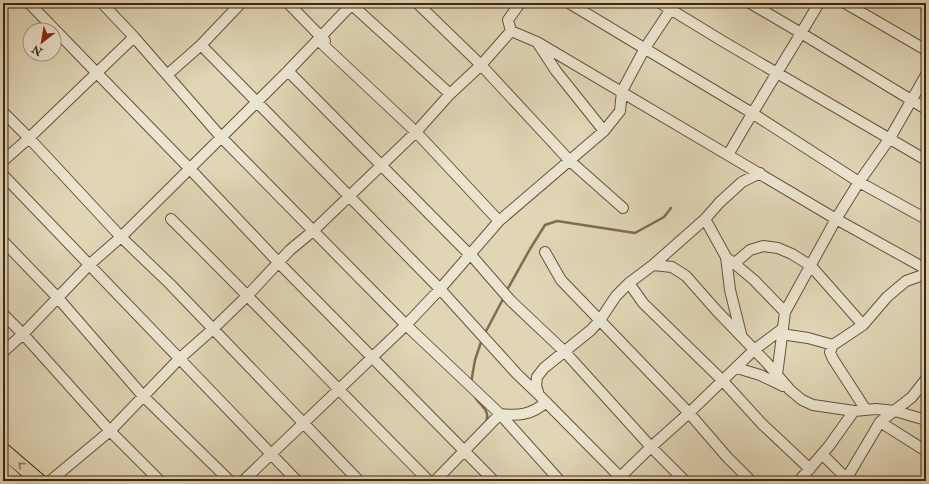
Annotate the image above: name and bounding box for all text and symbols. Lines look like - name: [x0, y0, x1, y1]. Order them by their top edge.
- north arrow: [22, 22, 62, 62]
- text: N: [29, 41, 46, 59]
- one-way arrow: [19, 463, 26, 470]

